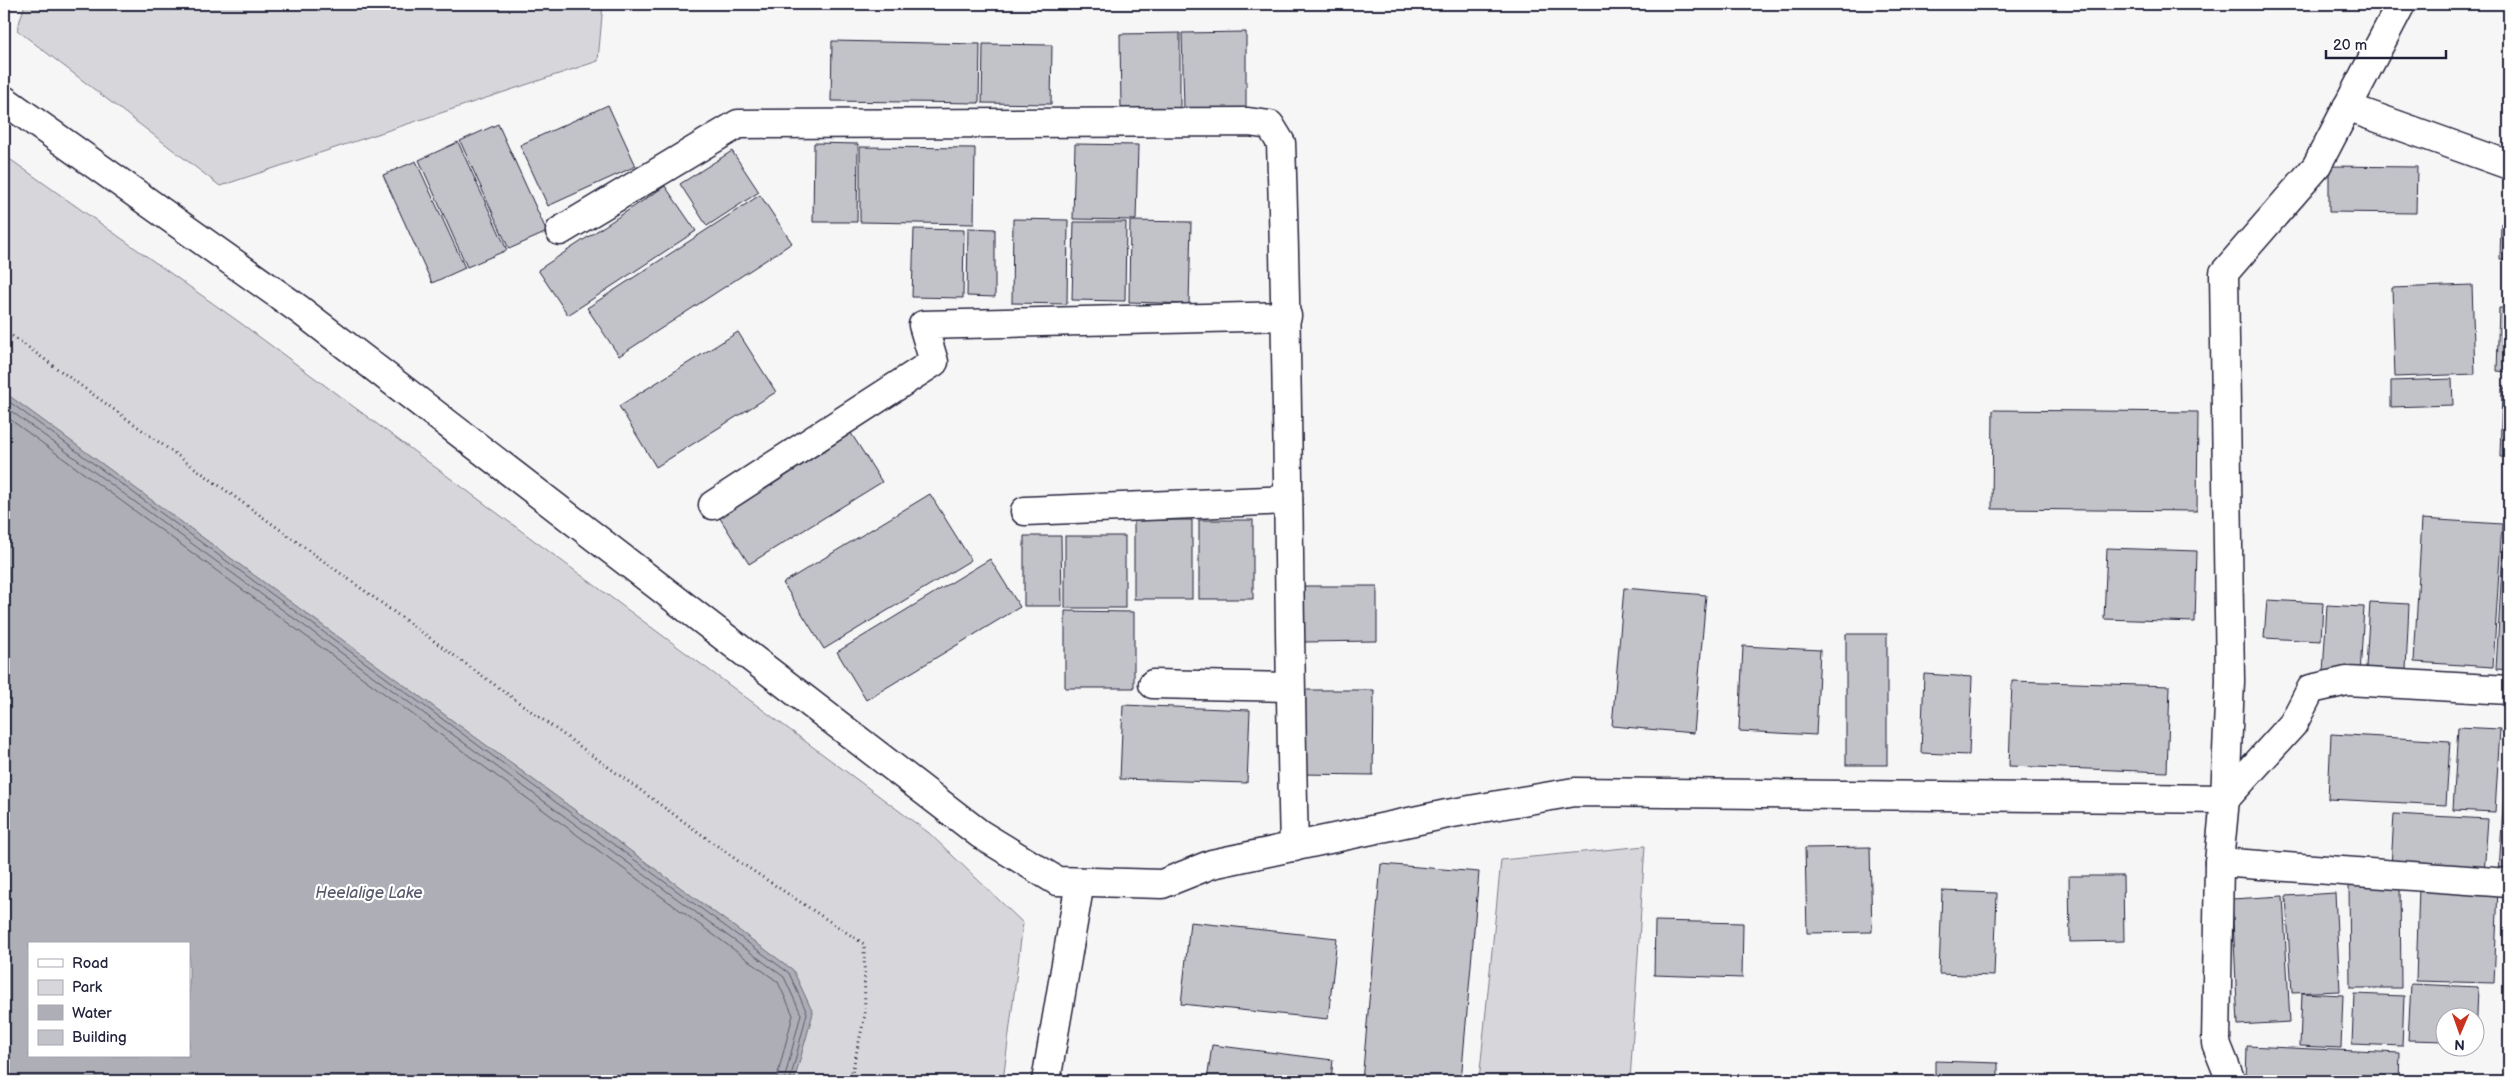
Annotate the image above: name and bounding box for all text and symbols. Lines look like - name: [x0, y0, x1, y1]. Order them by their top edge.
- scale bar: [2326, 28, 2446, 60]
- text: 20 m: [2333, 36, 2367, 55]
- water label: Heelalige Lake: [315, 884, 423, 903]
- legend: [28, 942, 190, 1058]
- text: Road: [72, 954, 108, 973]
- text: Park: [72, 978, 103, 997]
- text: Water: [72, 1004, 112, 1023]
- north arrow: [2436, 1008, 2486, 1058]
- text: Building: [72, 1028, 127, 1047]
- text: N: [2454, 1036, 2465, 1053]

